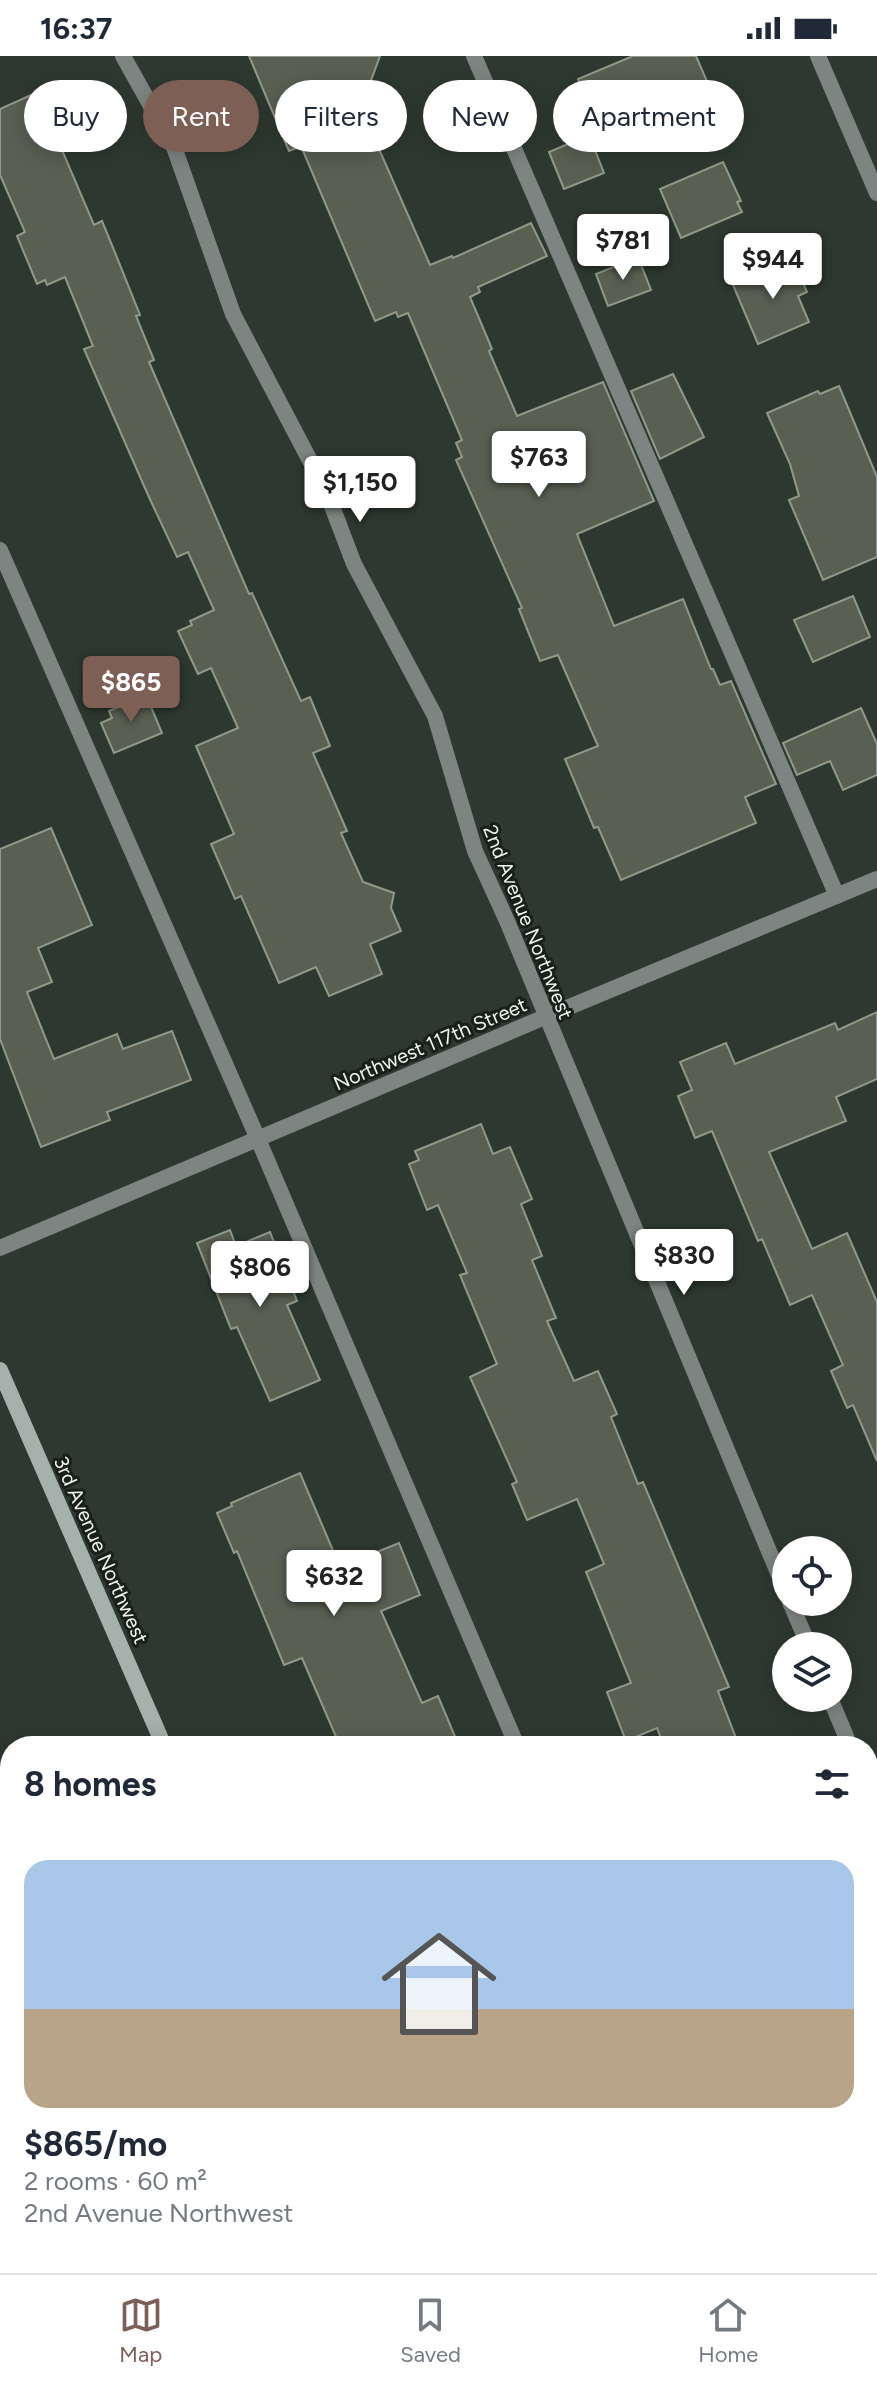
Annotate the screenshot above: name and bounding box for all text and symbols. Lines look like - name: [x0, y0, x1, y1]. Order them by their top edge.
- text: 16:37: [40, 10, 112, 47]
- chip: Buy: [24, 80, 127, 152]
- chip: Rent: [143, 80, 259, 152]
- chip: Filters: [275, 80, 407, 152]
- chip: New: [423, 80, 537, 152]
- chip: Apartment: [553, 80, 744, 152]
- pin: $781: [576, 214, 670, 282]
- text: $781: [595, 224, 651, 256]
- pin: $944: [726, 233, 820, 301]
- text: $944: [742, 243, 804, 275]
- pin: $763: [492, 431, 586, 499]
- text: $763: [510, 441, 568, 473]
- pin: $1,150: [295, 456, 425, 524]
- text: $1,150: [323, 466, 397, 498]
- pin: $865: [84, 656, 178, 724]
- text: $865: [101, 666, 161, 698]
- street label: 2nd Avenue Northwest: [478, 821, 578, 1023]
- street label: Northwest 117th Street: [330, 992, 530, 1096]
- pin: $830: [637, 1229, 731, 1297]
- text: $830: [653, 1239, 715, 1271]
- pin: $806: [213, 1241, 307, 1309]
- text: $806: [229, 1251, 291, 1283]
- street label: 3rd Avenue Northwest: [49, 1453, 153, 1647]
- map controls: [772, 1536, 852, 1712]
- button: locate: [772, 1536, 852, 1616]
- pin: $632: [287, 1550, 381, 1618]
- text: $632: [305, 1560, 364, 1592]
- button: layers: [772, 1632, 852, 1712]
- icon: filters: [810, 1762, 854, 1806]
- text: 8 homes: [24, 1764, 156, 1805]
- icon: home: [367, 1912, 511, 2056]
- text: $865/mo: [24, 2124, 167, 2165]
- text: 2 rooms · 60 m²: [24, 2165, 207, 2197]
- text: 2nd Avenue Northwest: [24, 2197, 293, 2229]
- tab: Map: [119, 2293, 163, 2368]
- tab: Saved: [400, 2293, 461, 2368]
- tab: Home: [698, 2293, 758, 2368]

